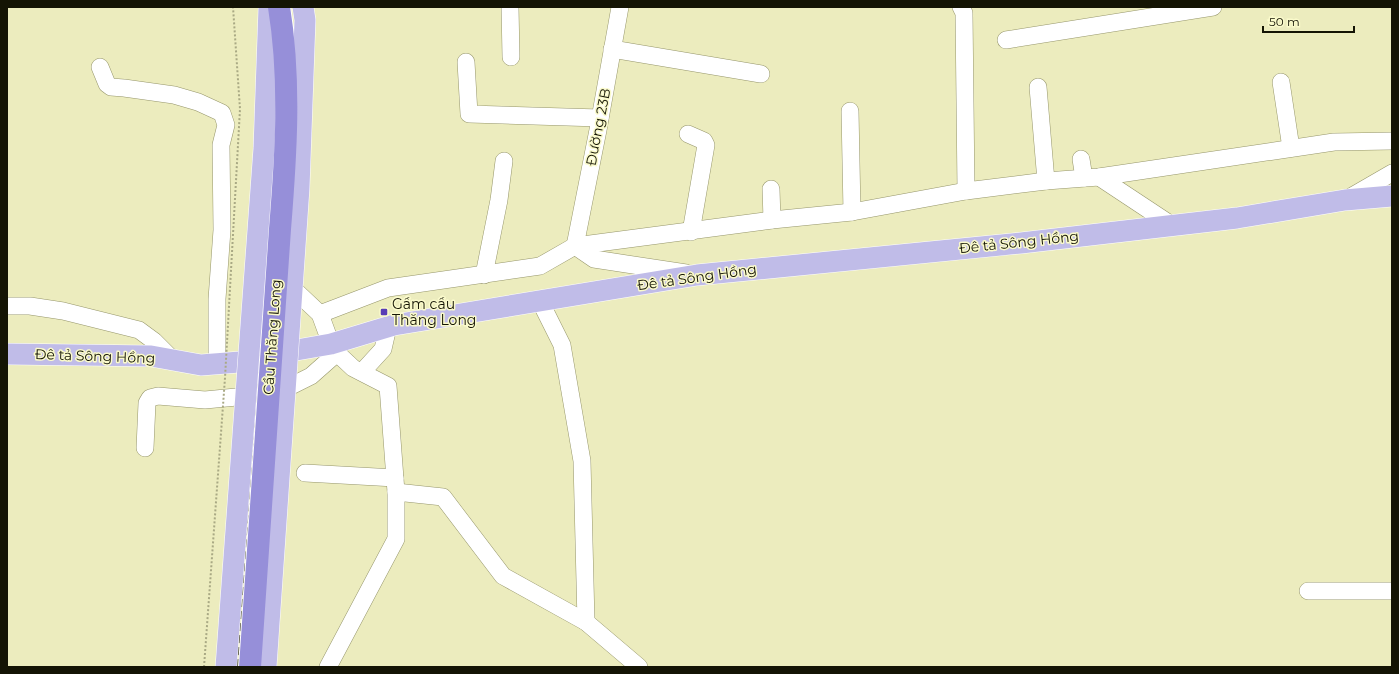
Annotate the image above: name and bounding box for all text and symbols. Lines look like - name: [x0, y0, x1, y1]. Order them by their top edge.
- scale bar: [1263, 8, 1354, 34]
- text: 50 m: [1269, 14, 1300, 29]
- street label: Đường 23B: [582, 87, 614, 167]
- street label: Đê tả Sông Hồng: [958, 227, 1080, 257]
- street label: Đê tả Sông Hồng: [636, 260, 758, 294]
- street label: Cầu Thăng Long: [259, 279, 285, 395]
- place label: Gầm cầu Thăng Long: [392, 295, 476, 329]
- marker: Gầm cầu Thăng Long: [379, 307, 389, 317]
- street label: Đê tả Sông Hồng: [35, 345, 155, 367]

